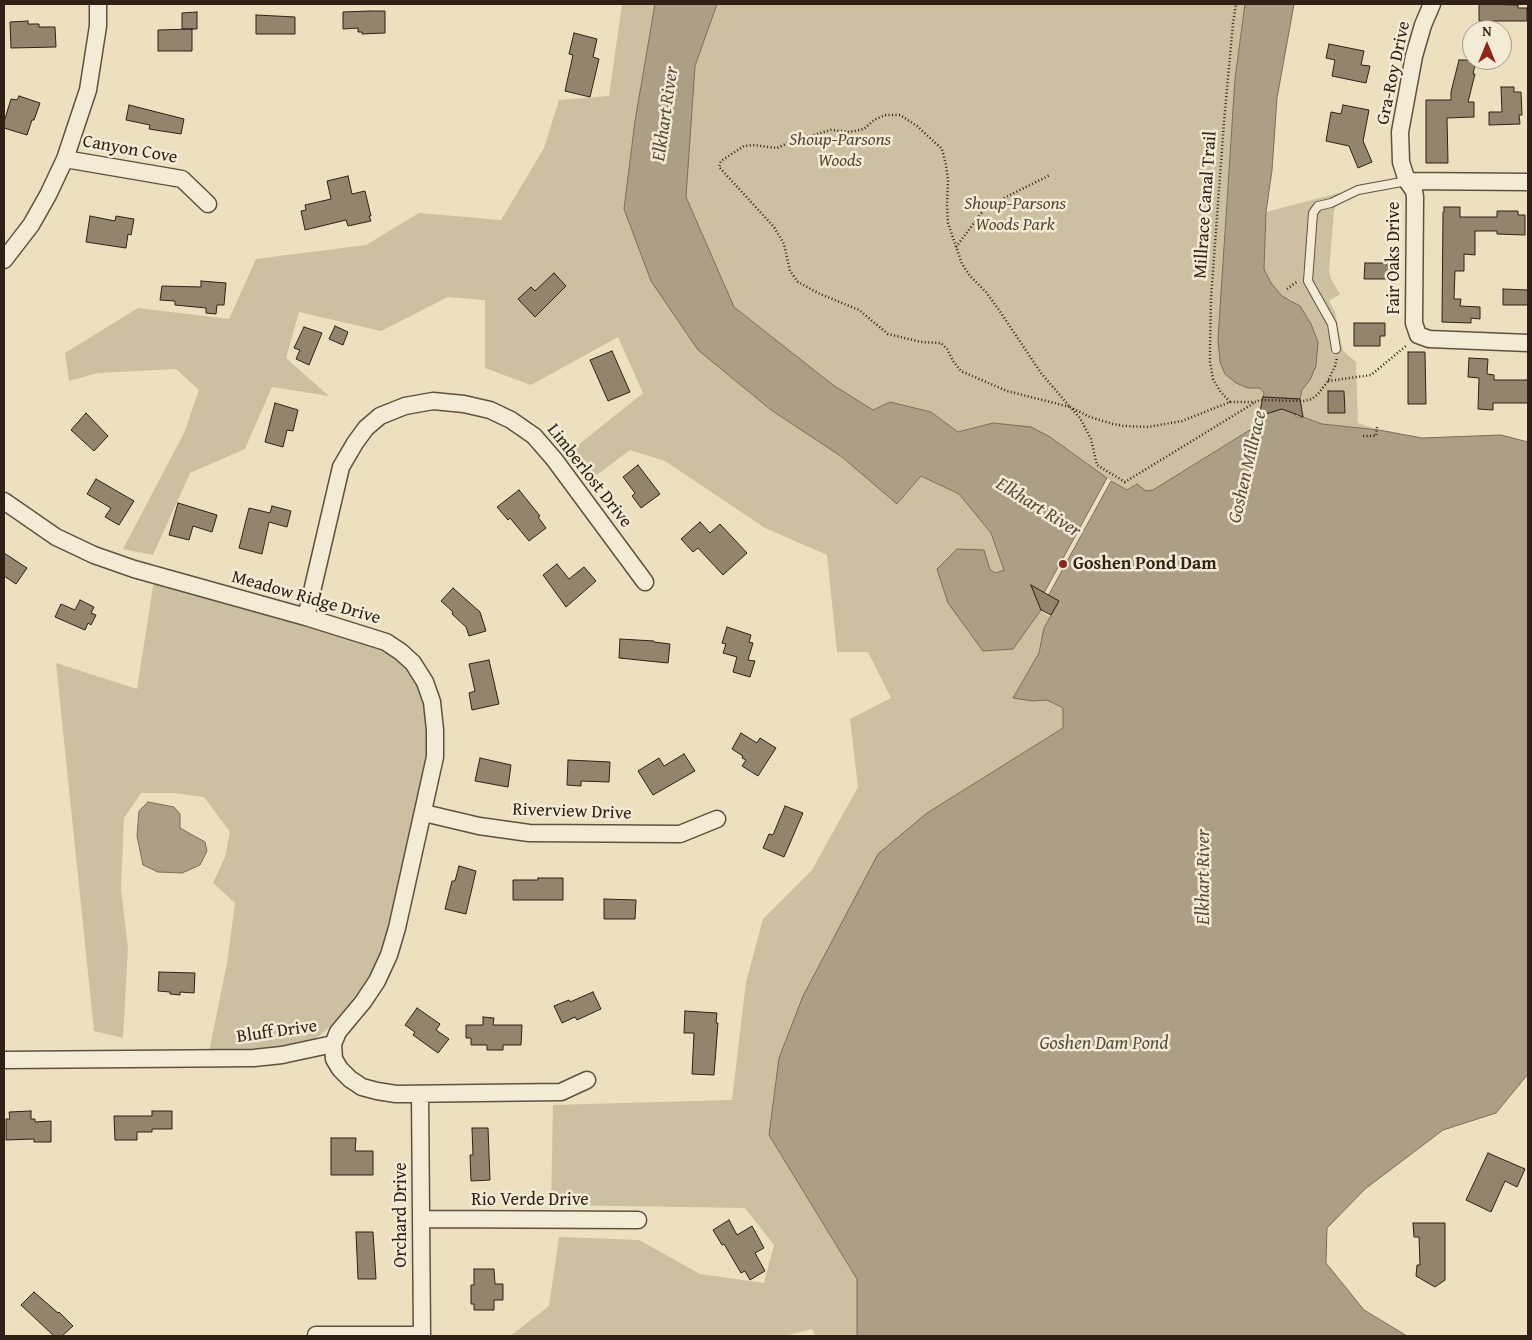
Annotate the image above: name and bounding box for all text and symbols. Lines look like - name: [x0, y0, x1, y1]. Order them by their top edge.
- street label: Gra-Roy Drive: [1372, 19, 1416, 127]
- north arrow: [1462, 20, 1512, 70]
- text: N: [1482, 21, 1492, 41]
- water label: Elkhart River: [648, 65, 684, 163]
- park label: Shoup-Parsons Woods: [789, 129, 891, 172]
- street label: Millrace Canal Trail: [1190, 130, 1222, 280]
- street label: Canyon Cove: [81, 131, 179, 169]
- park label: Shoup-Parsons Woods Park: [964, 193, 1066, 235]
- street label: Fair Oaks Drive: [1383, 201, 1405, 315]
- water label: Goshen Millrace: [1224, 409, 1272, 525]
- street label: Limberlost Drive: [542, 420, 636, 532]
- water label: Elkhart River: [991, 473, 1085, 543]
- place label: Goshen Pond Dam: [1073, 553, 1217, 575]
- marker: Goshen Pond Dam: [1057, 558, 1069, 570]
- street label: Meadow Ridge Drive: [229, 566, 383, 630]
- street label: Riverview Drive: [512, 799, 632, 825]
- water label: Elkhart River: [1193, 829, 1215, 925]
- street label: Bluff Drive: [235, 1016, 319, 1048]
- water label: Goshen Dam Pond: [1039, 1033, 1169, 1055]
- street label: Orchard Drive: [390, 1162, 412, 1268]
- street label: Rio Verde Drive: [471, 1189, 589, 1211]

